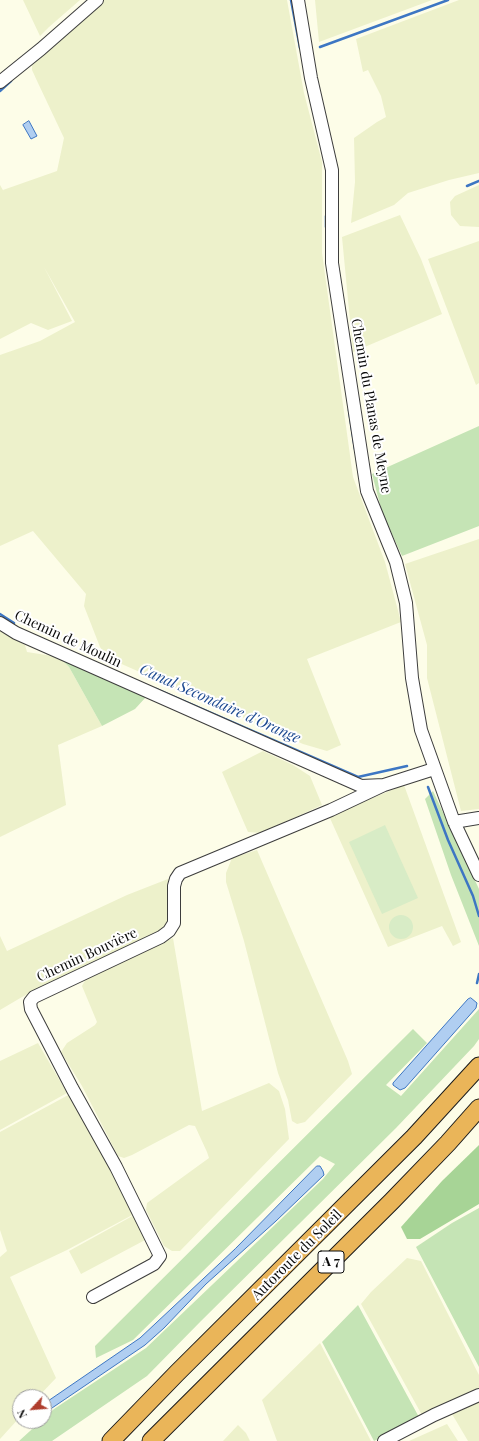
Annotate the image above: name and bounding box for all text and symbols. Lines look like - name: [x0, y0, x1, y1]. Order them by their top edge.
- street label: Chemin du Planas de Meyne: [347, 317, 395, 495]
- street label: Chemin de Moulin: [12, 607, 124, 671]
- water label: Canal Secondaire d'Orange: [137, 660, 303, 748]
- street label: Chemin Bouvière: [34, 924, 140, 986]
- street label: Autoroute du Soleil: [249, 1207, 345, 1303]
- road number: A 7: [318, 1251, 344, 1273]
- north arrow: [12, 1389, 52, 1429]
- text: N: [13, 1407, 30, 1421]

